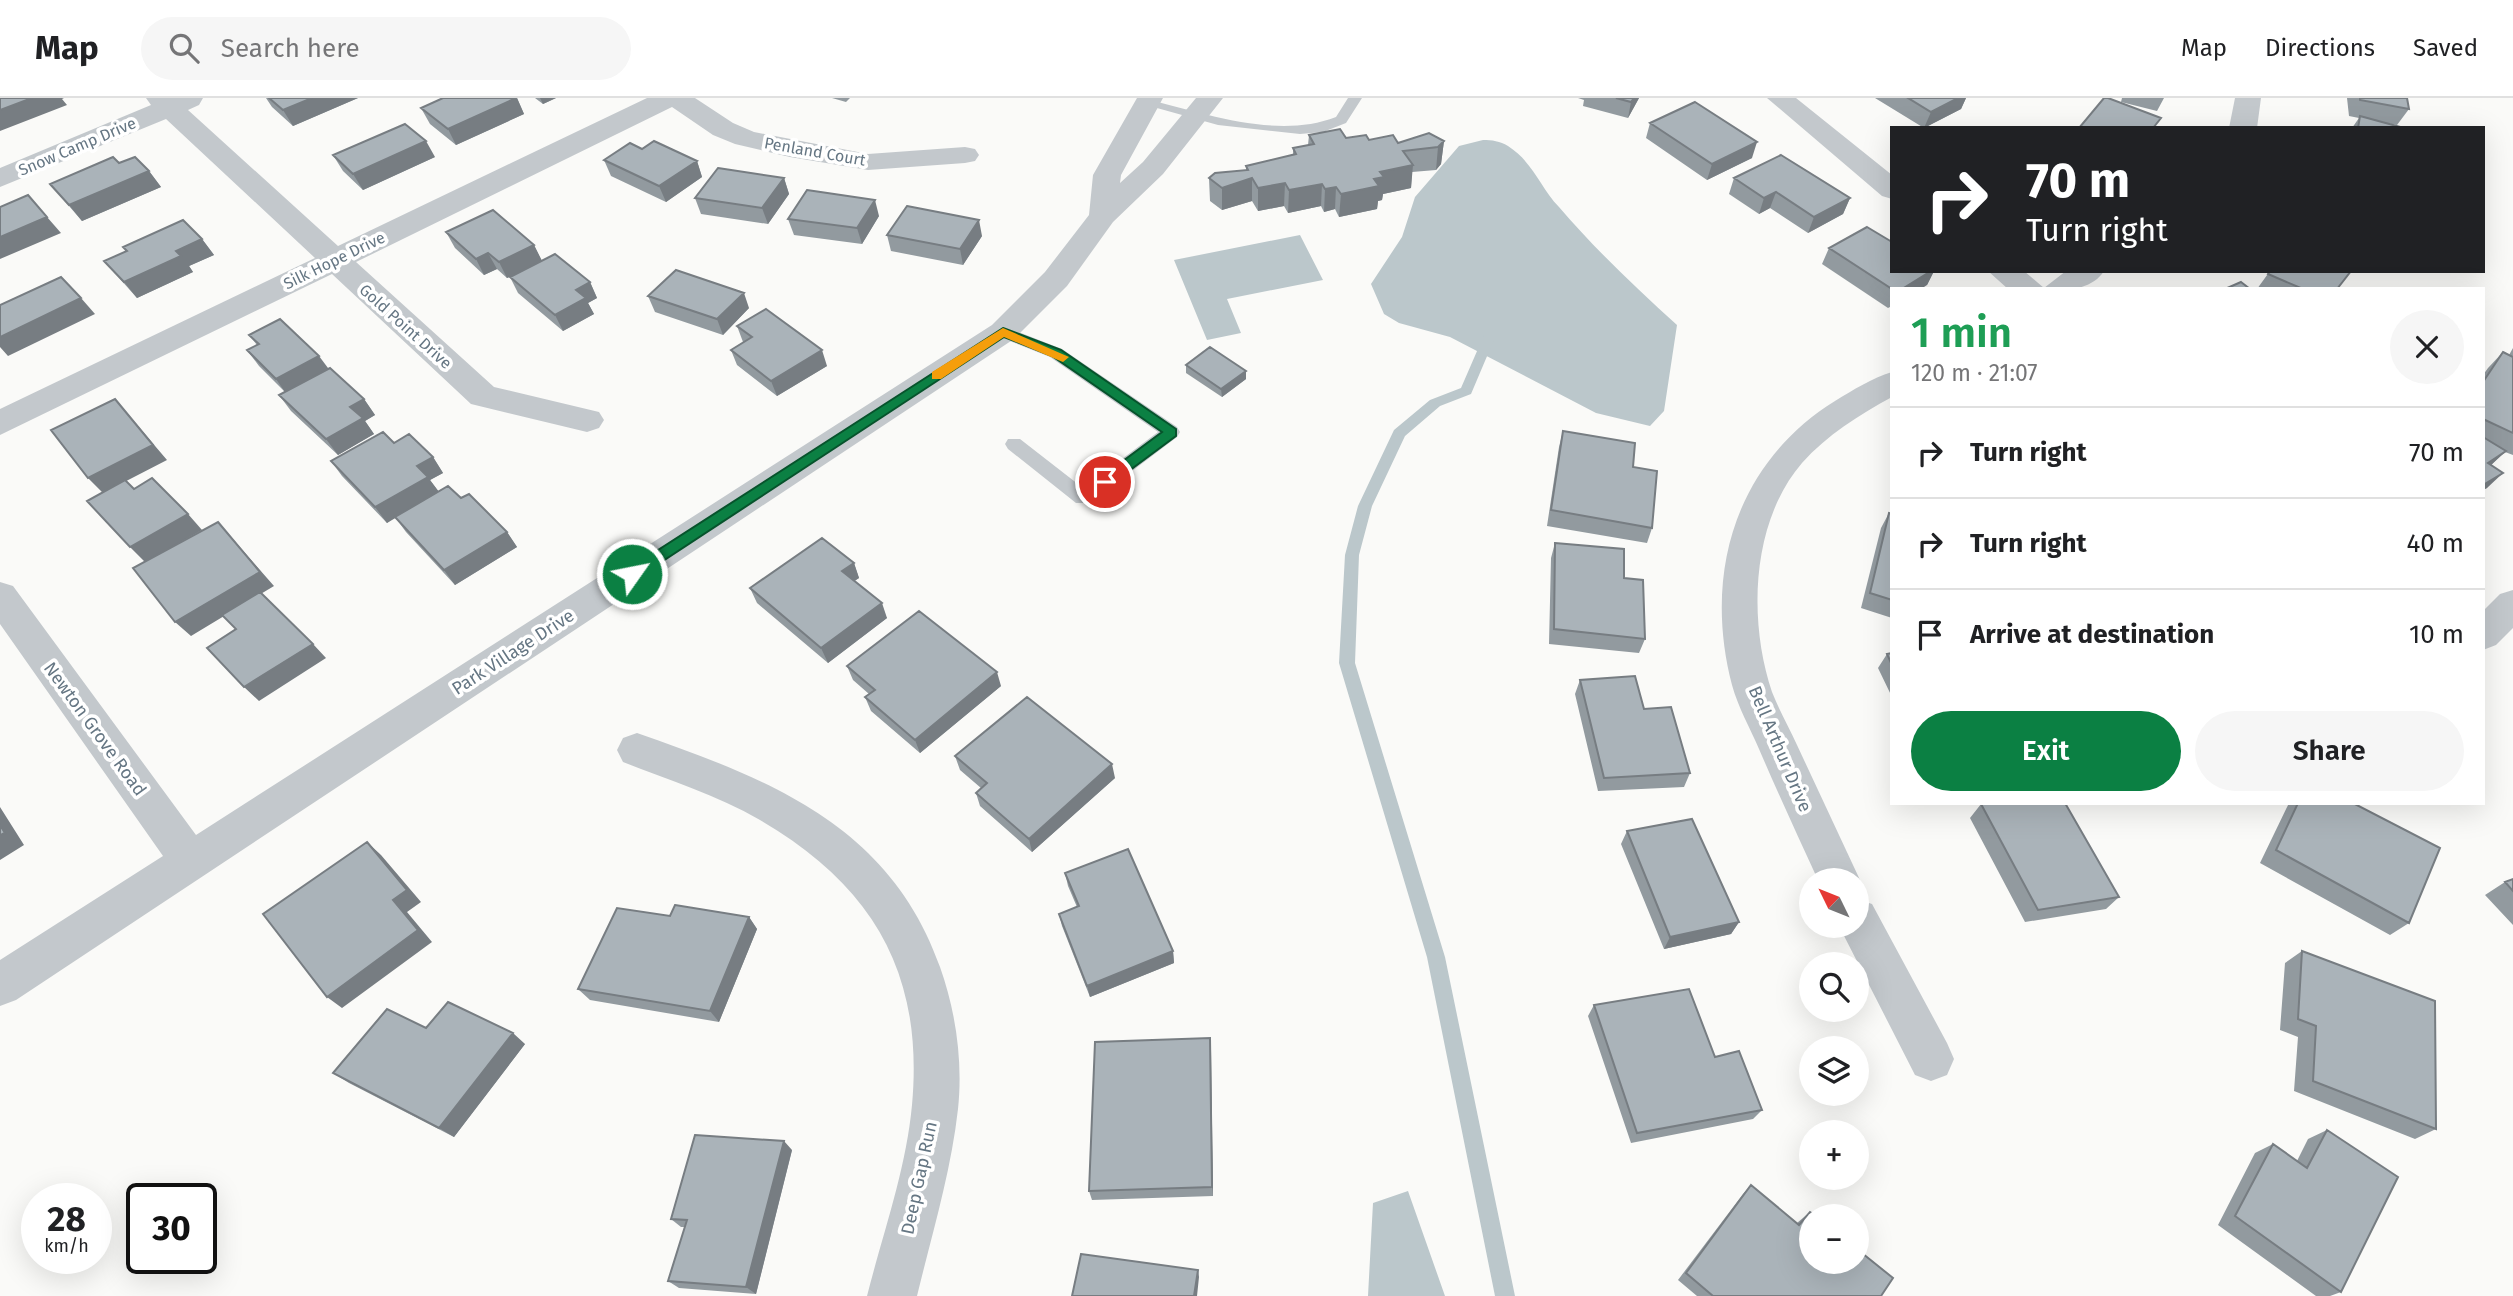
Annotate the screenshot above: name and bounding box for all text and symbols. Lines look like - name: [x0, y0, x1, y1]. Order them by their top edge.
- search box: [141, 17, 631, 80]
- text: Map: [35, 28, 99, 68]
- icon: search: [165, 29, 203, 67]
- text: Search here: [221, 33, 360, 64]
- text: Map: [2181, 34, 2227, 62]
- text: Directions: [2265, 34, 2375, 62]
- text: Saved: [2413, 34, 2478, 62]
- street label: Snow Camp Drive: [16, 113, 139, 180]
- street label: Penland Court: [763, 133, 867, 170]
- text: 70 m: [2026, 151, 2130, 210]
- icon: right: [1911, 154, 2002, 245]
- text: Turn right: [2026, 211, 2168, 249]
- street label: Silk Hope Drive: [280, 228, 388, 293]
- street label: Gold Point Drive: [356, 280, 456, 373]
- text: 1 min: [1911, 308, 2012, 358]
- button: close: [2390, 310, 2464, 384]
- text: 120 m · 21:07: [1911, 359, 2038, 387]
- icon: right: [1911, 434, 1949, 472]
- text: Turn right: [1970, 437, 2087, 468]
- text: 70 m: [2409, 437, 2464, 468]
- pin: [1075, 452, 1135, 512]
- icon: arrive: [1086, 463, 1124, 501]
- icon: right: [1911, 525, 1949, 563]
- text: Turn right: [1970, 528, 2087, 559]
- text: 40 m: [2406, 528, 2464, 559]
- position arrow: [595, 537, 669, 611]
- street label: Park Village Drive: [448, 604, 578, 700]
- icon: arrive: [1911, 616, 1949, 654]
- text: Arrive at destination: [1970, 619, 2214, 650]
- text: 10 m: [2409, 619, 2464, 650]
- street label: Newton Grove Road: [39, 658, 151, 800]
- street label: Bell Arthur Drive: [1744, 683, 1816, 815]
- button: Exit: [1911, 711, 2181, 791]
- button: Share: [2195, 711, 2464, 791]
- north arrow: [1799, 868, 1869, 938]
- map controls: [1799, 868, 1869, 1274]
- button: search: [1799, 952, 1869, 1022]
- button: layers: [1799, 1036, 1869, 1106]
- street label: Deep Gap Run: [896, 1119, 942, 1237]
- button: +: [1799, 1120, 1869, 1190]
- speed limit sign: 30: [126, 1183, 217, 1274]
- text: 28: [47, 1198, 86, 1240]
- button: −: [1799, 1204, 1869, 1274]
- text: km/h: [44, 1235, 89, 1257]

